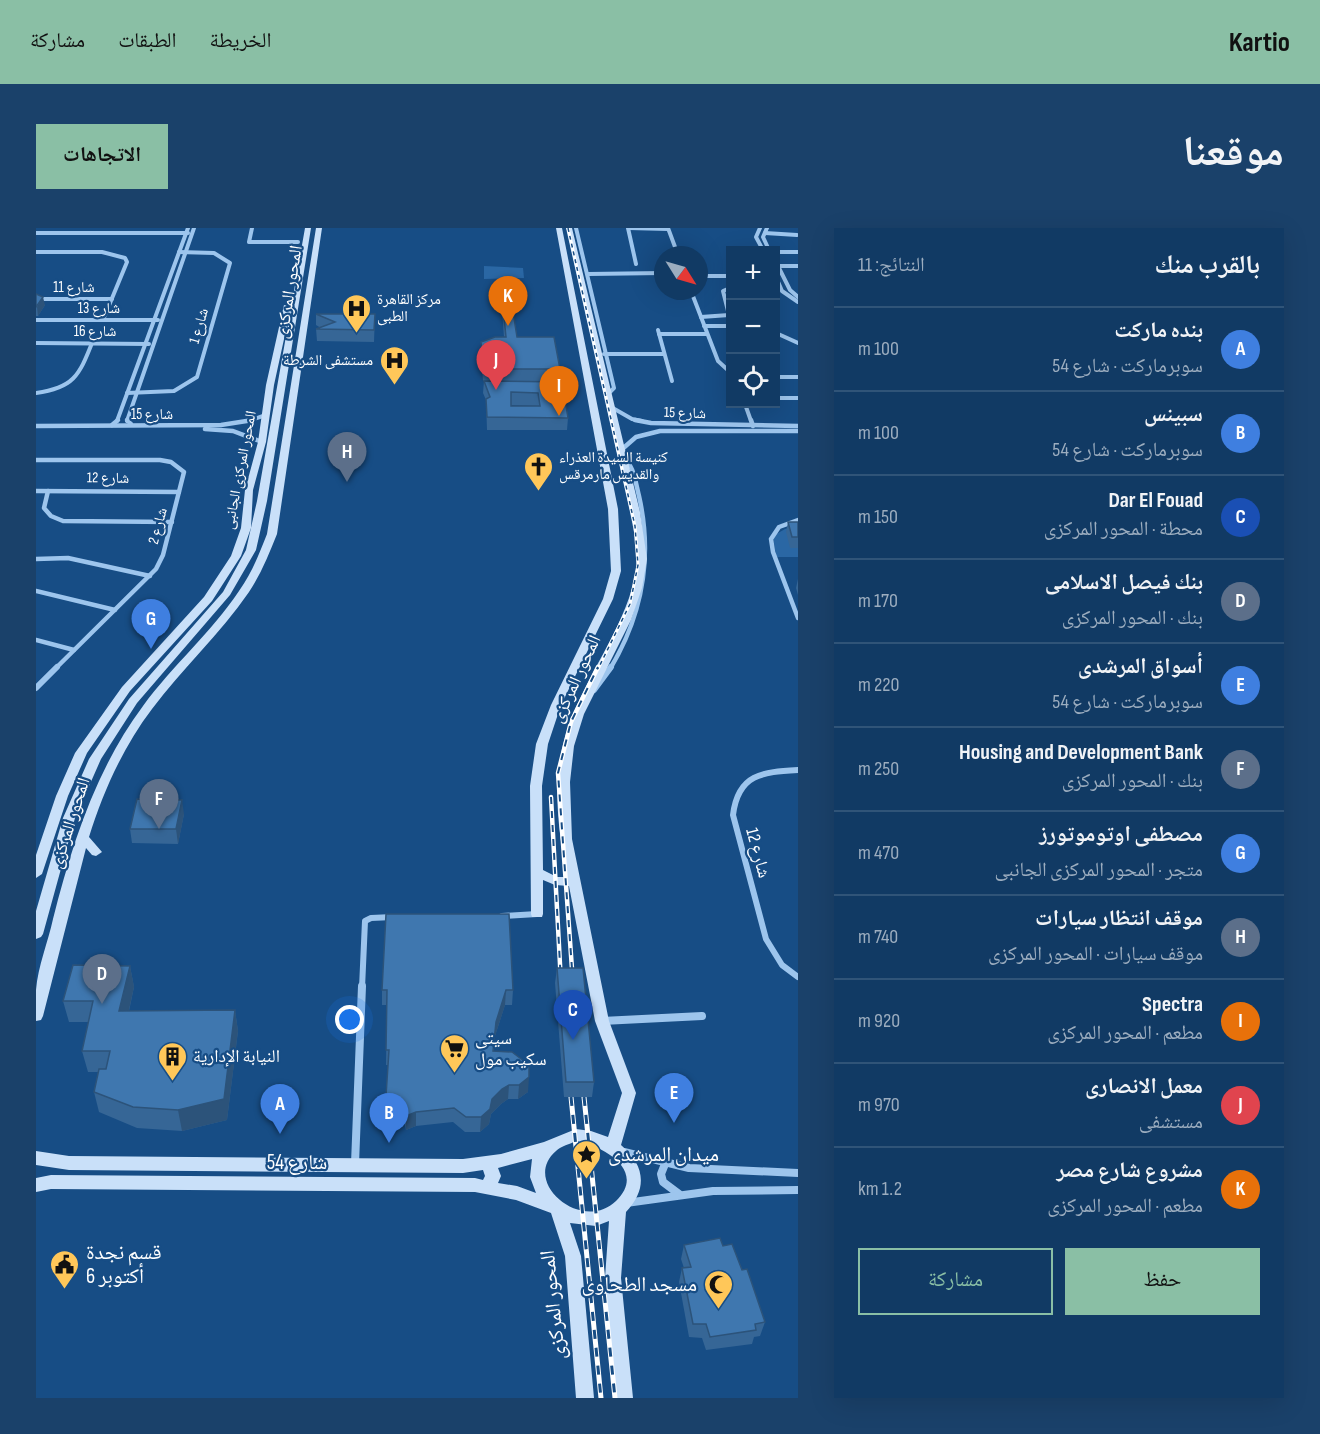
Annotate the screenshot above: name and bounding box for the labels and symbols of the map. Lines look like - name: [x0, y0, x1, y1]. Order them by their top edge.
- street label: المحور المركزى: [271, 244, 307, 340]
- north arrow: [654, 246, 708, 300]
- pin: K: [488, 276, 528, 326]
- street label: شارع 11: [53, 278, 95, 297]
- place label: مركز القاهرة الطبى: [377, 290, 441, 326]
- hospital icon: مركز القاهرة الطبى: [340, 292, 372, 334]
- street label: شارع 13: [78, 299, 120, 318]
- street label: شارع 1: [185, 306, 213, 346]
- street label: شارع 16: [74, 322, 116, 341]
- pin: J: [476, 340, 516, 390]
- hospital icon: مستشفى الشرطة: [378, 344, 410, 386]
- place label: مستشفى الشرطة: [283, 351, 373, 370]
- pin: I: [540, 366, 578, 416]
- street label: شارع 15: [664, 403, 707, 423]
- street label: شارع 15: [131, 405, 173, 424]
- street label: المحور المركزى الجانبى: [219, 409, 261, 531]
- pin: H: [328, 432, 366, 482]
- place label: كنيسة السيدة العذراء والقديس مارمرقس: [559, 448, 668, 484]
- church icon: كنيسة السيدة العذراء والقديس مارمرقس: [522, 450, 554, 492]
- street label: شارع 12: [87, 468, 130, 488]
- street label: شارع 2: [144, 506, 172, 546]
- pin: G: [132, 600, 170, 649]
- street label: المحور المركزى: [547, 632, 605, 726]
- street label: المحور المركزى: [45, 775, 95, 871]
- pin: F: [140, 780, 178, 829]
- street label: شارع 12: [741, 826, 775, 880]
- pin: D: [82, 954, 122, 1004]
- pin: C: [554, 990, 592, 1040]
- your location: [335, 1005, 364, 1034]
- place label: سيتى سكيب مول: [475, 1028, 547, 1070]
- supermarket icon: سيتى سكيب مول: [438, 1032, 470, 1074]
- building icon: النيابة الإدارية: [156, 1040, 188, 1082]
- place label: النيابة الإدارية: [193, 1046, 280, 1067]
- pin: E: [654, 1074, 694, 1123]
- pin: A: [260, 1084, 300, 1134]
- pin: B: [370, 1094, 408, 1143]
- place icon: ميدان المرشدى: [571, 1138, 603, 1180]
- place label: ميدان المرشدى: [608, 1142, 719, 1167]
- street label: شارع 54: [267, 1150, 327, 1175]
- place label: قسم نجدة 6 أكتوبر: [86, 1240, 161, 1289]
- public building icon: قسم نجدة 6 أكتوبر: [49, 1248, 81, 1290]
- street label: المحور المركزى: [535, 1249, 571, 1361]
- mosque icon: مسجد الطحاوى: [702, 1268, 734, 1310]
- place label: مسجد الطحاوى: [581, 1272, 697, 1297]

